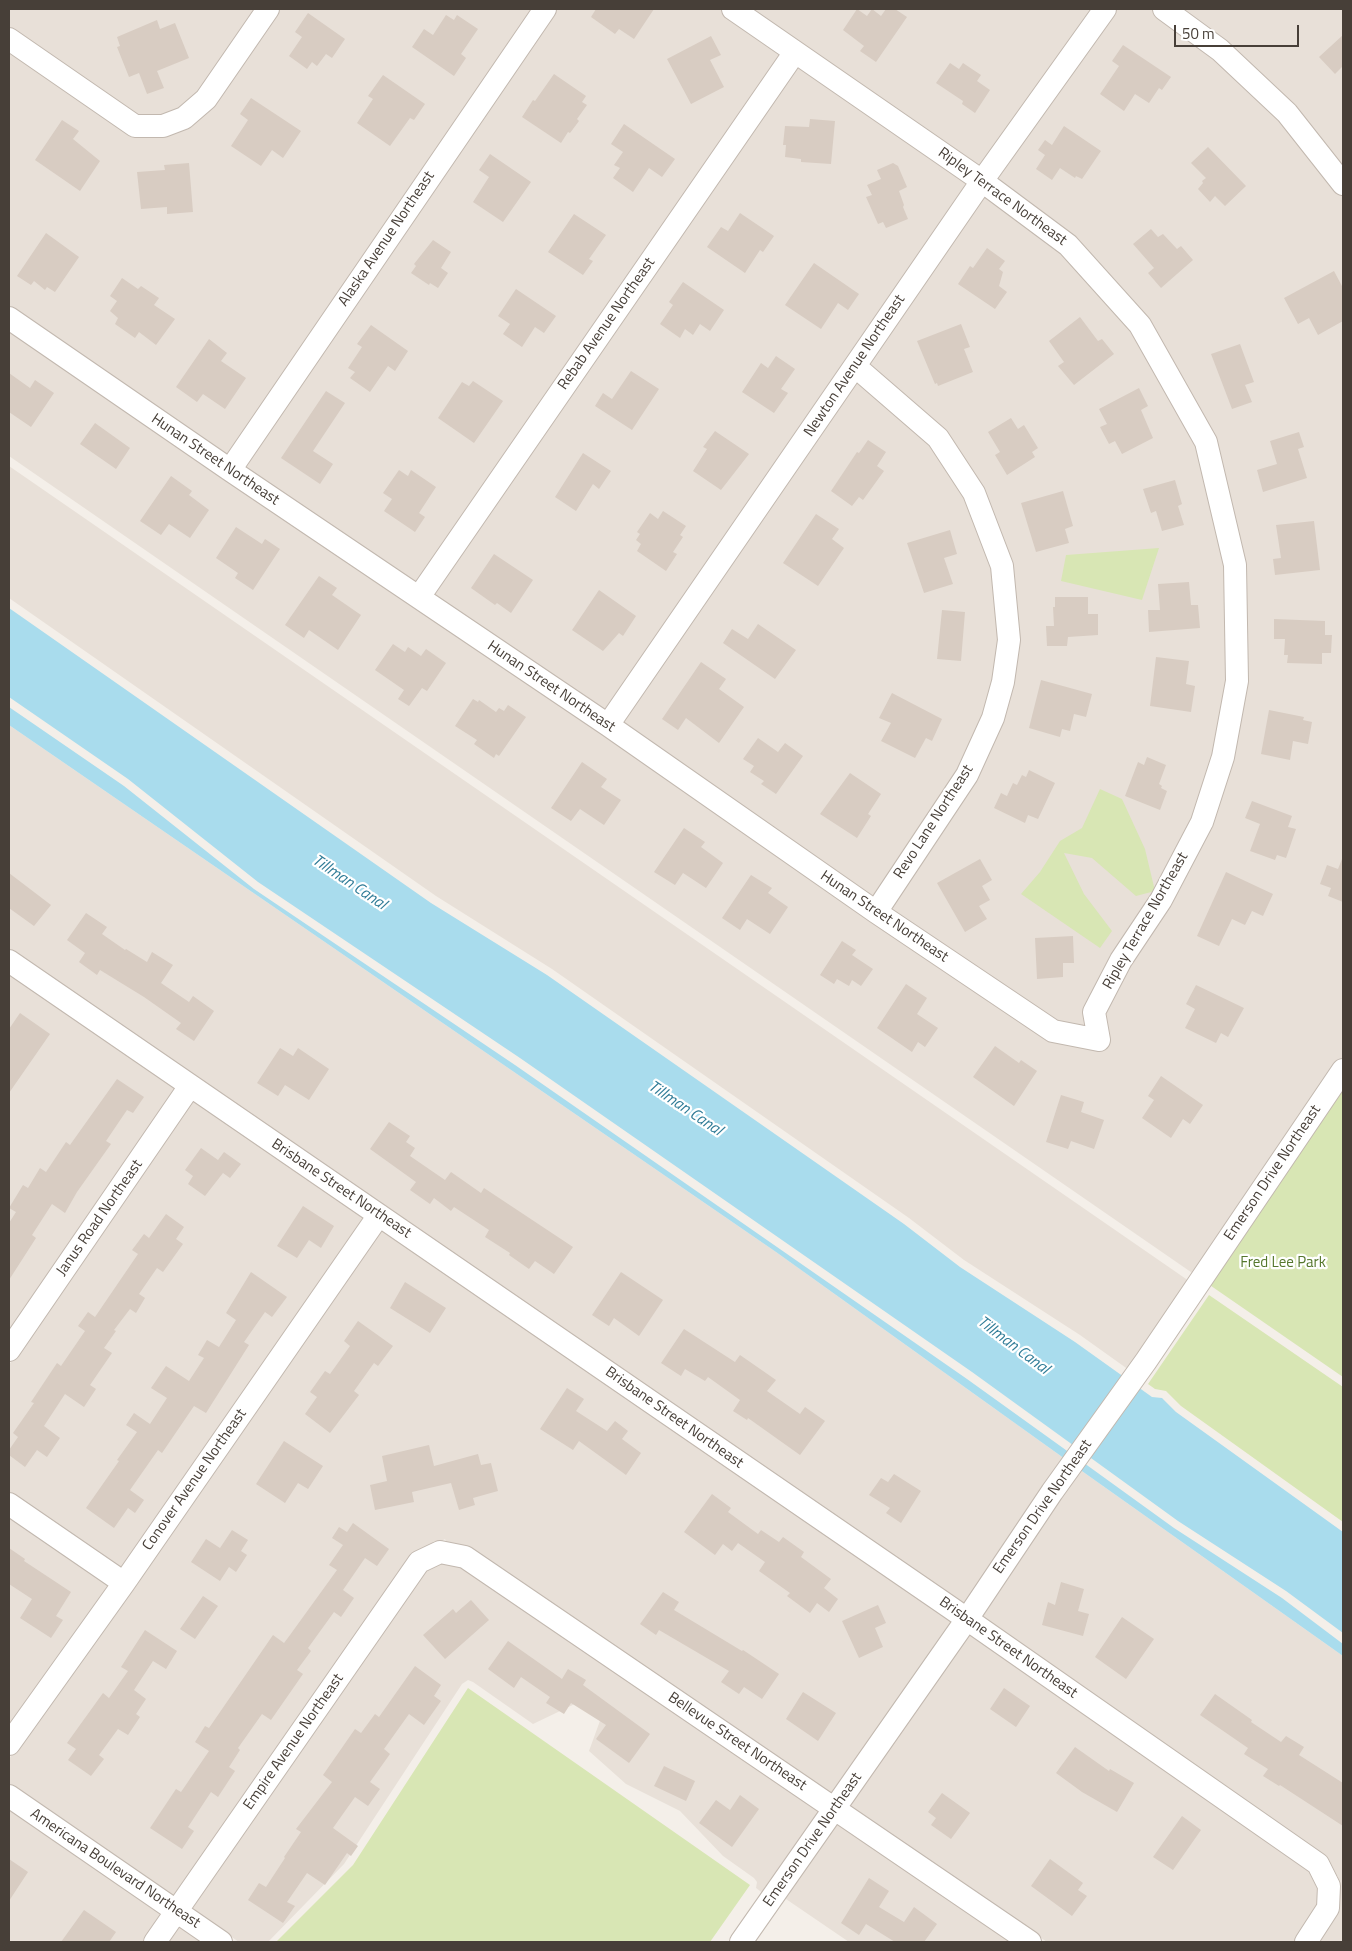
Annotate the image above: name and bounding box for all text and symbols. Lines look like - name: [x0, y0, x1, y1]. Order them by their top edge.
- scale bar: [1177, 15, 1302, 47]
- text: 50 m: [1182, 22, 1215, 45]
- street label: Ripley Terrace Northeast: [934, 144, 1070, 250]
- street label: Alaska Avenue Northeast: [335, 168, 439, 310]
- street label: Rebab Avenue Northeast: [555, 254, 659, 394]
- street label: Newton Avenue Northeast: [801, 292, 909, 440]
- street label: Hunan Street Northeast: [147, 410, 283, 510]
- street label: Hunan Street Northeast: [483, 637, 619, 737]
- street label: Revo Lane Northeast: [890, 762, 978, 882]
- street label: Ripley Terrace Northeast: [1099, 849, 1193, 993]
- water label: Tillman Canal: [308, 851, 390, 915]
- street label: Hunan Street Northeast: [816, 867, 952, 967]
- water label: Tillman Canal: [644, 1077, 726, 1141]
- street label: Emerson Drive Northeast: [1221, 1102, 1325, 1244]
- street label: Brisbane Street Northeast: [268, 1135, 414, 1243]
- street label: Janus Road Northeast: [53, 1156, 147, 1280]
- park label: Fred Lee Park: [1240, 1254, 1326, 1272]
- water label: Tillman Canal: [973, 1313, 1053, 1379]
- street label: Brisbane Street Northeast: [601, 1363, 747, 1473]
- street label: Conover Avenue Northeast: [139, 1406, 251, 1554]
- street label: Emerson Drive Northeast: [990, 1436, 1096, 1578]
- street label: Brisbane Street Northeast: [935, 1593, 1081, 1703]
- street label: Empire Avenue Northeast: [240, 1670, 348, 1814]
- street label: Bellevue Street Northeast: [664, 1689, 810, 1795]
- street label: Emerson Drive Northeast: [760, 1769, 866, 1911]
- street label: Americana Boulevard Northeast: [27, 1805, 203, 1933]

